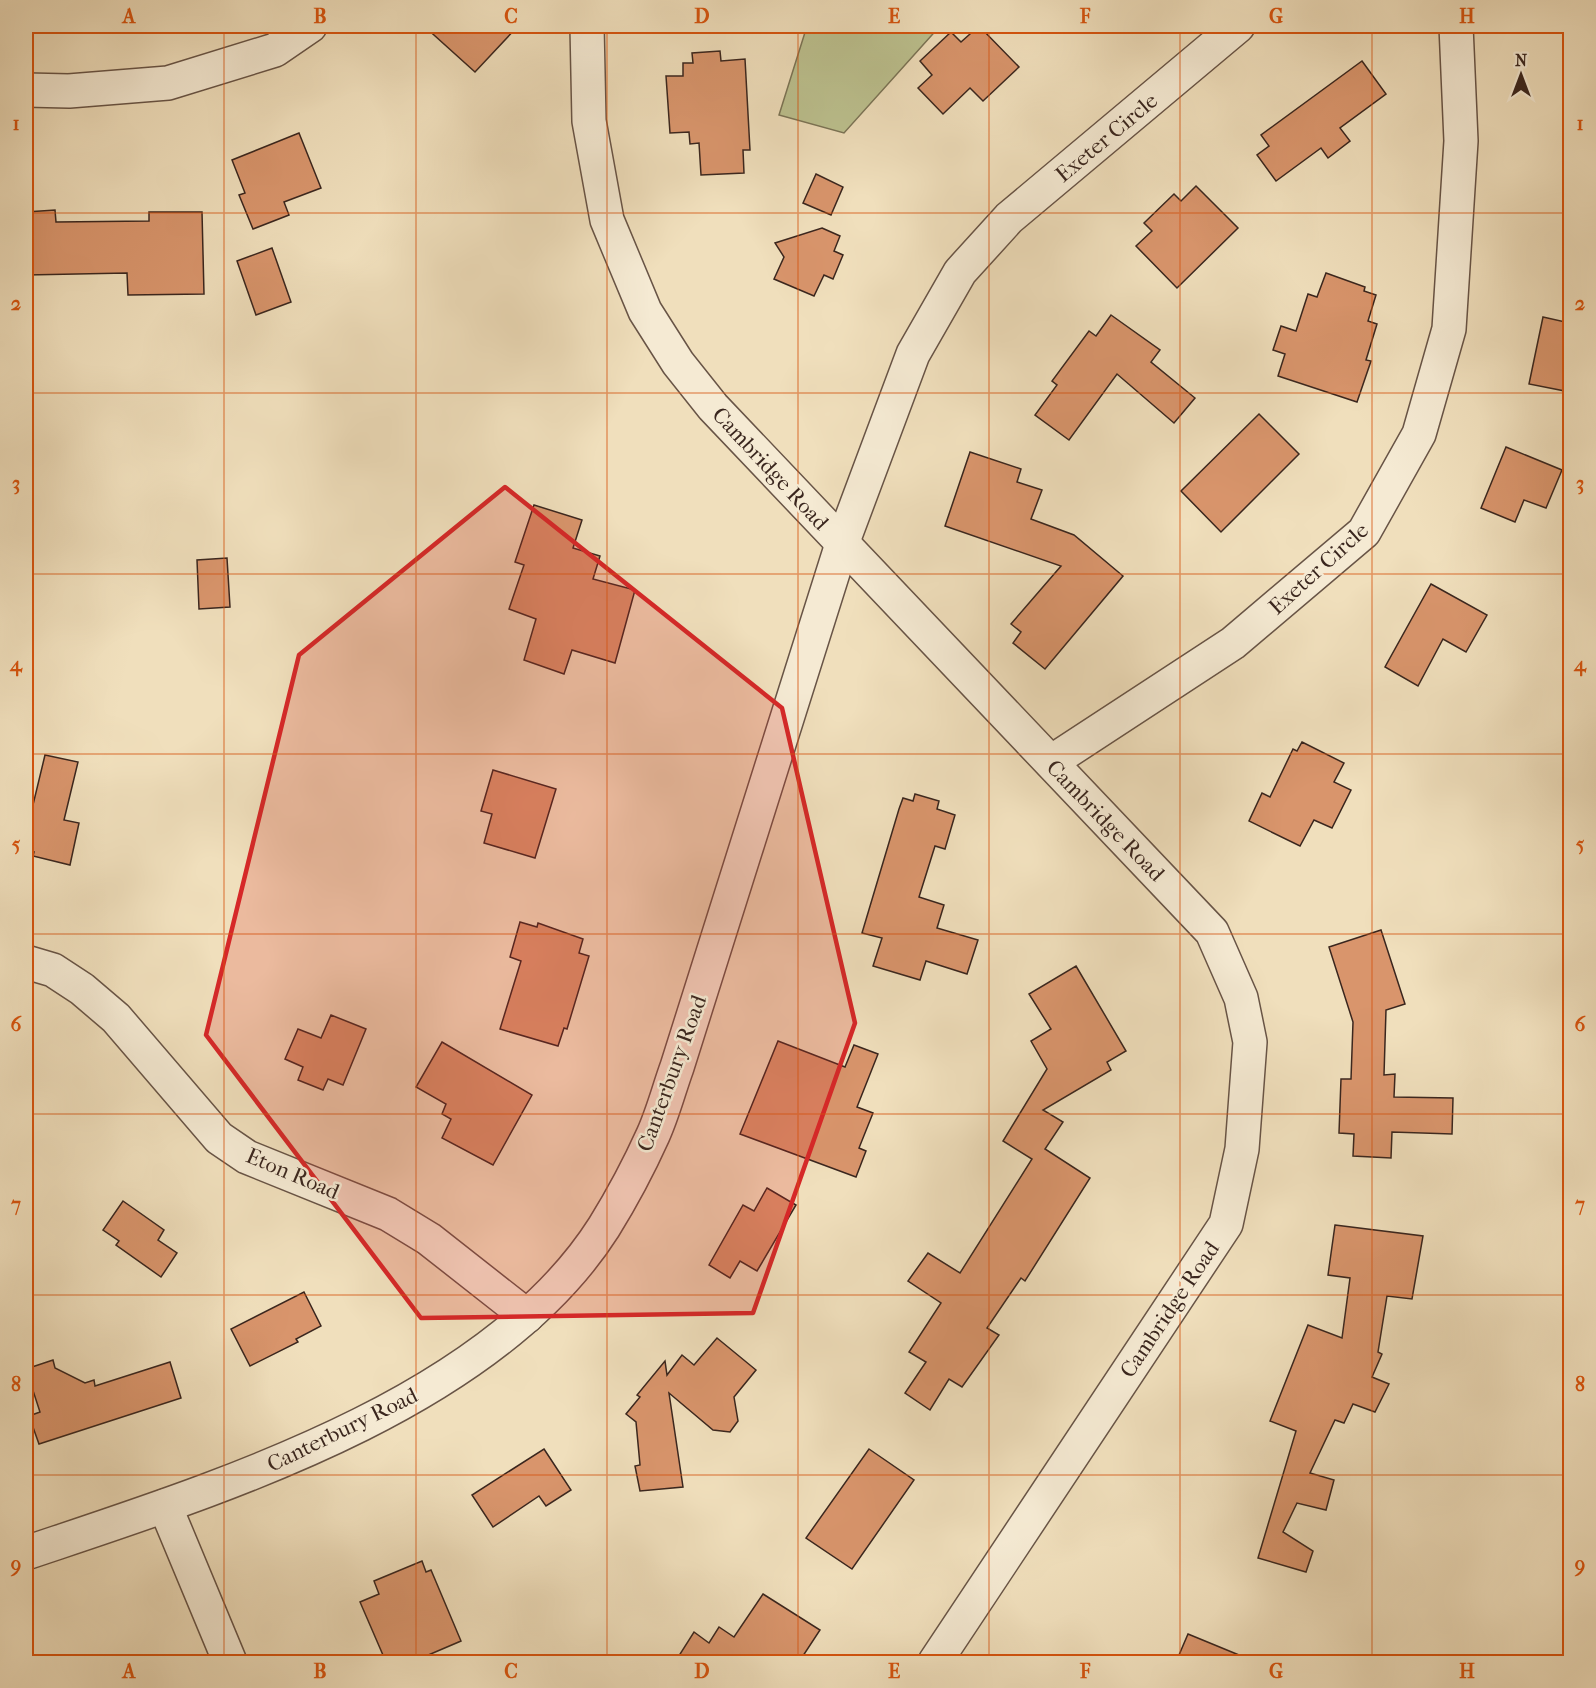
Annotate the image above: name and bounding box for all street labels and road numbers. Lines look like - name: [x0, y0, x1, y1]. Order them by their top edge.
- street label: Exeter Circle: [1050, 88, 1163, 188]
- street label: Cambridge Road: [707, 402, 835, 536]
- street label: Exeter Circle: [1264, 517, 1374, 620]
- street label: Cambridge Road: [1041, 755, 1170, 887]
- street label: Canterbury Road: [632, 991, 713, 1155]
- street label: Eton Road: [242, 1143, 344, 1206]
- street label: Cambridge Road: [1115, 1236, 1226, 1383]
- street label: Canterbury Road: [263, 1382, 423, 1478]

